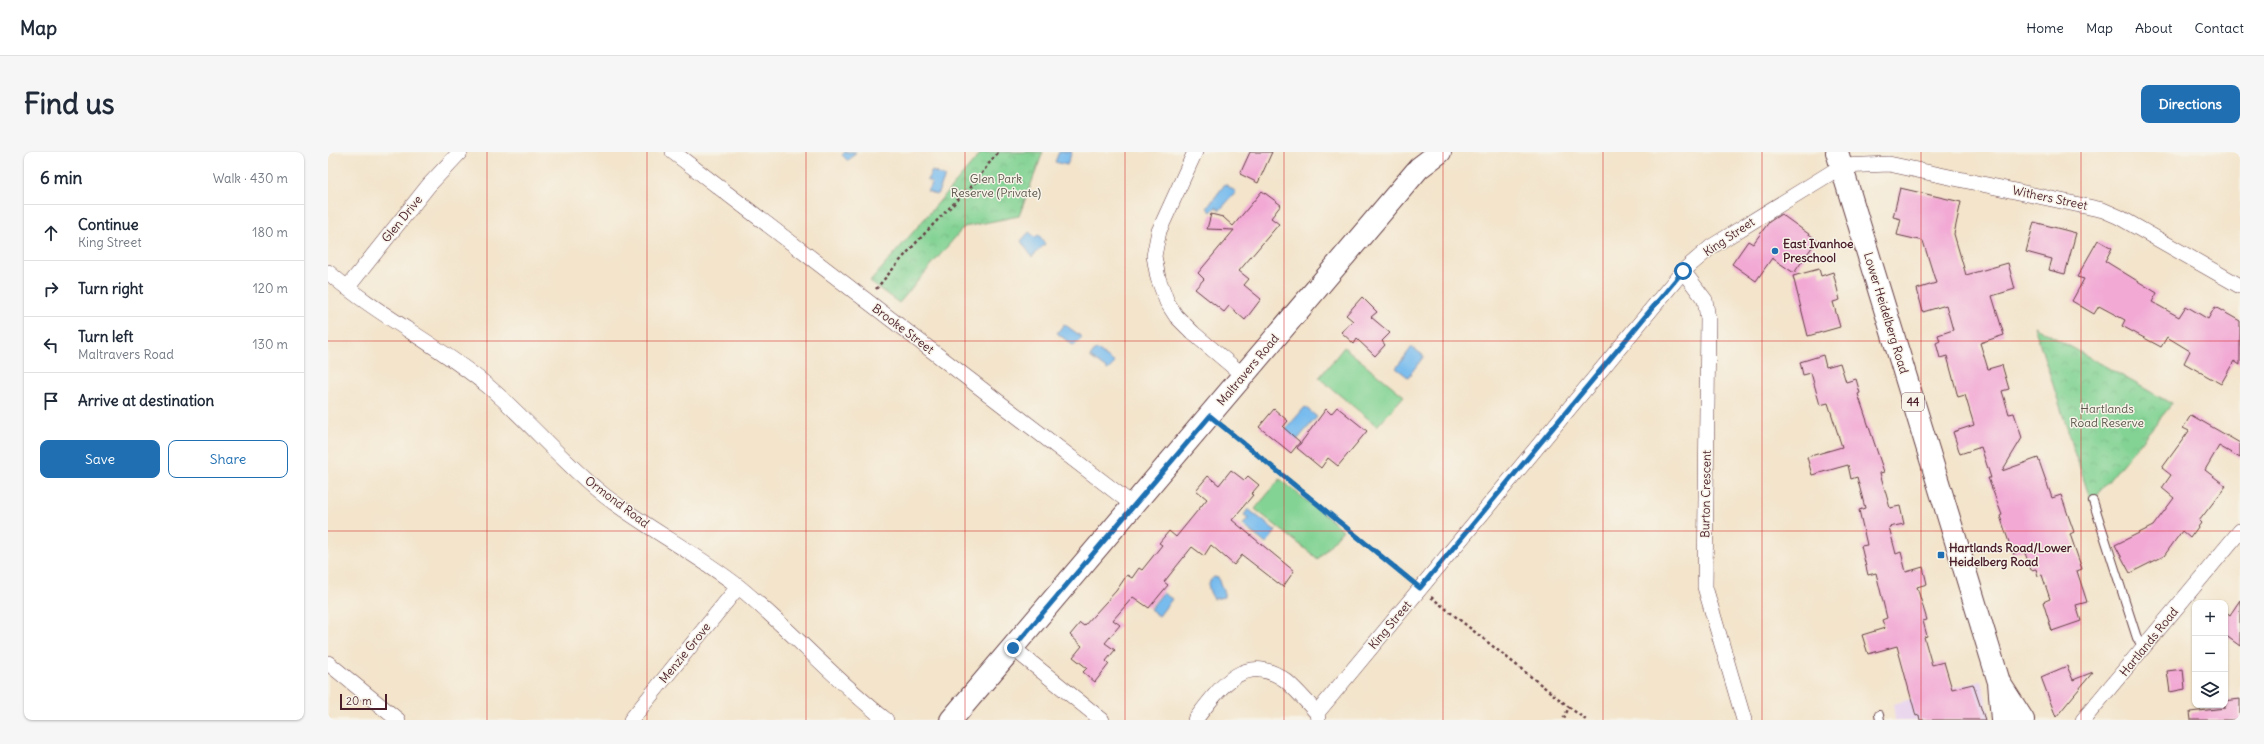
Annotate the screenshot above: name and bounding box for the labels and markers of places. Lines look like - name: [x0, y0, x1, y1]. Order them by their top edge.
- place label: East Ivanhoe Preschool: [1783, 236, 1854, 265]
- marker: East Ivanhoe Preschool: [1770, 246, 1780, 256]
- place label: Hartlands Road/Lower Heidelberg Road: [1949, 540, 2072, 570]
- marker: Hartlands Road/Lower Heidelberg Road: [1936, 550, 1946, 560]

